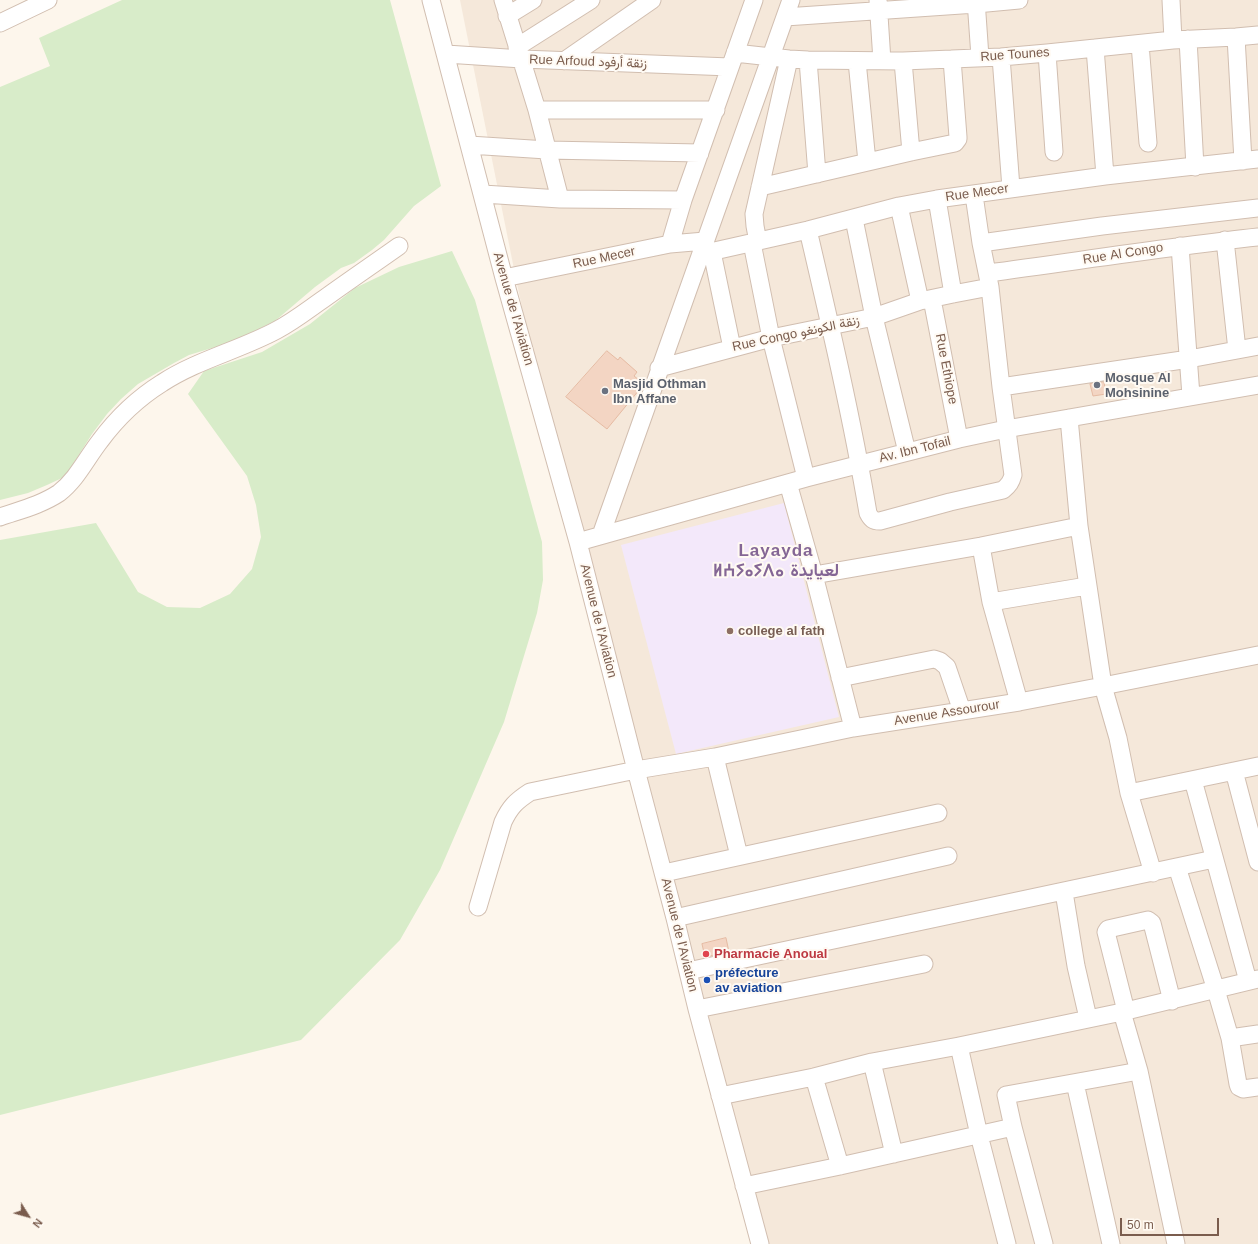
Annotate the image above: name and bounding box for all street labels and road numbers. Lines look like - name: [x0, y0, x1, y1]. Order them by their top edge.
- street label: Rue Tounes: [980, 45, 1050, 65]
- street label: Rue Arfoud زنقة أرفود: [529, 52, 647, 72]
- street label: Rue Mecer: [944, 181, 1010, 205]
- street label: Rue Al Congo: [1082, 240, 1164, 268]
- street label: Rue Mecer: [571, 244, 637, 272]
- street label: Avenue de l'Aviation: [489, 251, 537, 367]
- street label: Rue Congo زنقة الكونغو: [731, 313, 861, 355]
- street label: Rue Ethiope: [932, 332, 960, 406]
- street label: Av. Ibn Tofail: [878, 434, 952, 466]
- street label: Avenue de l'Aviation: [576, 562, 620, 680]
- street label: Avenue Assourour: [893, 697, 1001, 729]
- street label: Avenue de l'Aviation: [657, 876, 701, 994]

